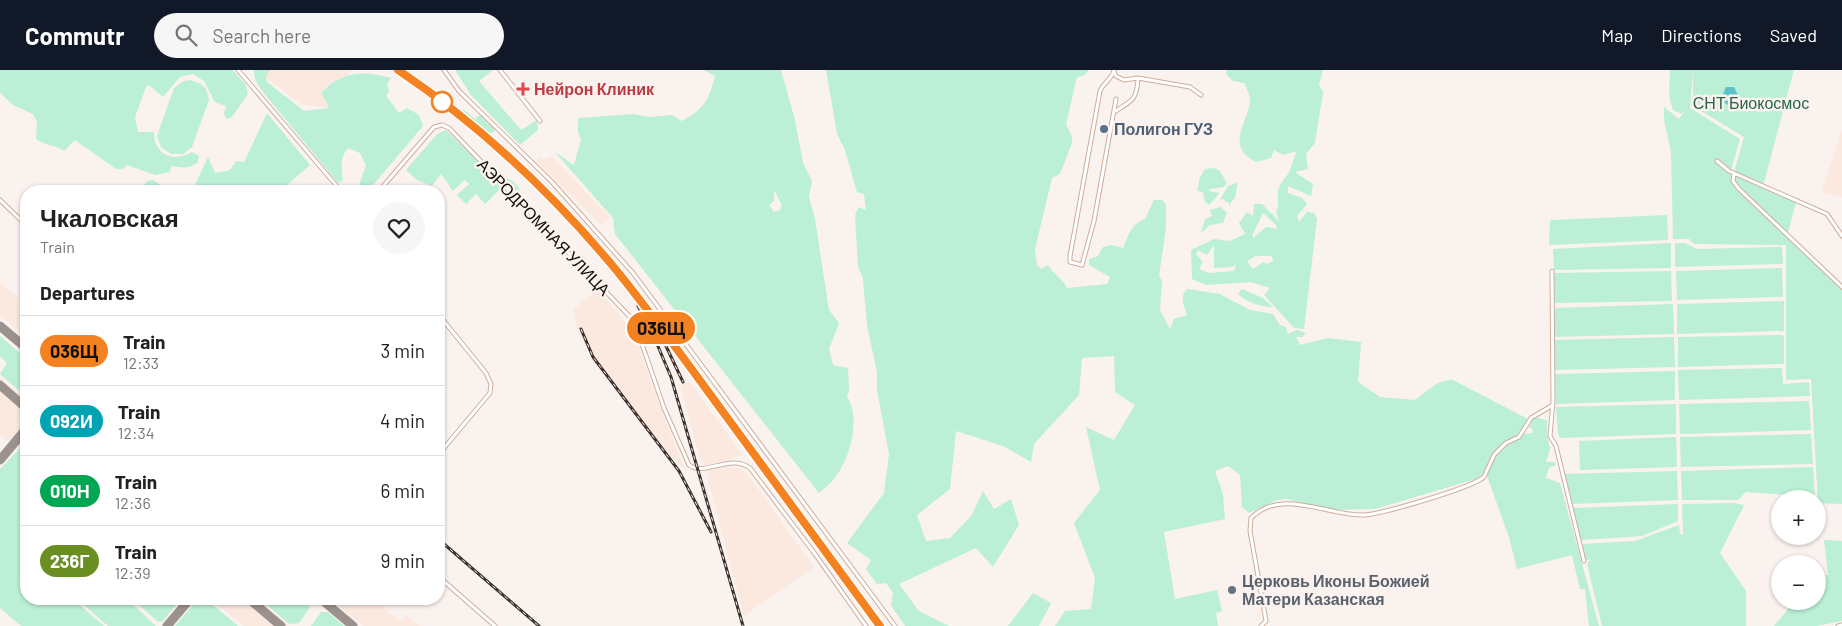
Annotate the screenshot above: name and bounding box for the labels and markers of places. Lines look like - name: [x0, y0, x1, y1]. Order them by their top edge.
- place label: Нейрон Клиник: [534, 79, 655, 98]
- marker: Нейрон Клиник: [516, 82, 530, 96]
- unlabelled marker: [431, 91, 453, 113]
- place label: Полигон ГУЗ: [1114, 119, 1213, 138]
- marker: Полигон ГУЗ: [1098, 123, 1110, 135]
- place label: Церковь Иконы Божией Матери Казанская: [1242, 571, 1430, 608]
- marker: Церковь Иконы Божией Матери Казанская: [1226, 584, 1238, 596]

